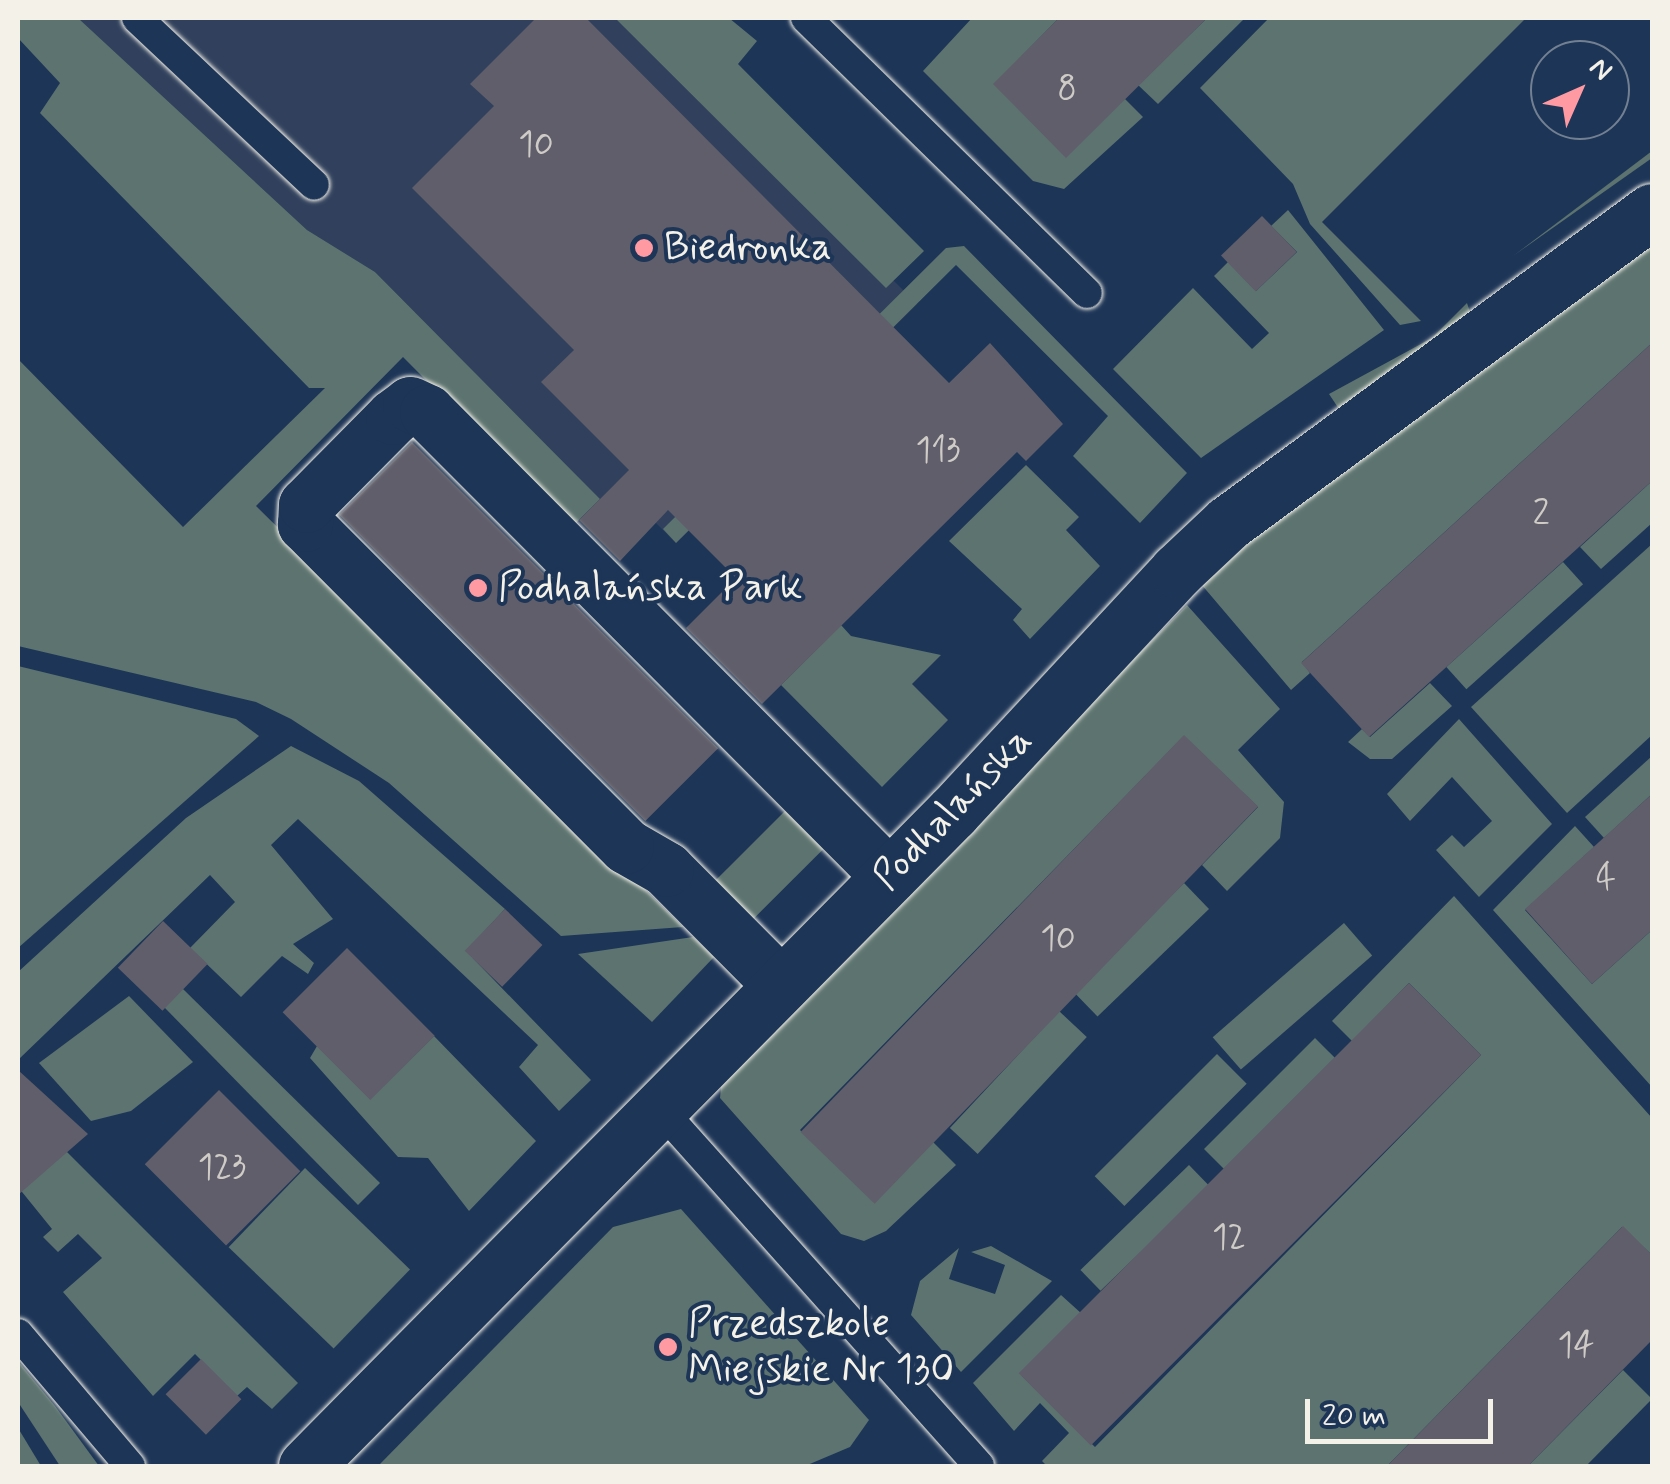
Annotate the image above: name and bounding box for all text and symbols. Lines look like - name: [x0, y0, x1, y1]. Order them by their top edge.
- north arrow: [1530, 40, 1630, 140]
- text: N: [1580, 50, 1620, 90]
- house number: 8: [1057, 68, 1077, 110]
- house number: 10: [518, 124, 554, 166]
- place label: Biedronka: [664, 224, 832, 272]
- marker: Biedronka: [633, 237, 655, 259]
- house number: 113: [916, 430, 960, 472]
- house number: 2: [1532, 493, 1550, 535]
- place label: Podhalańska Park: [498, 564, 797, 612]
- marker: Podhalańska Park: [467, 577, 489, 599]
- street label: Podhalańska: [863, 717, 1043, 901]
- house number: 4: [1596, 857, 1616, 899]
- house number: 10: [1040, 918, 1076, 960]
- house number: 123: [198, 1147, 246, 1189]
- house number: 12: [1212, 1217, 1246, 1259]
- place label: Przedszkole Miejskie Nr 130: [688, 1300, 954, 1394]
- house number: 14: [1558, 1325, 1594, 1367]
- marker: Przedszkole Miejskie Nr 130: [657, 1336, 679, 1358]
- scale bar: [1310, 1379, 1498, 1441]
- text: 20 m: [1322, 1397, 1386, 1436]

